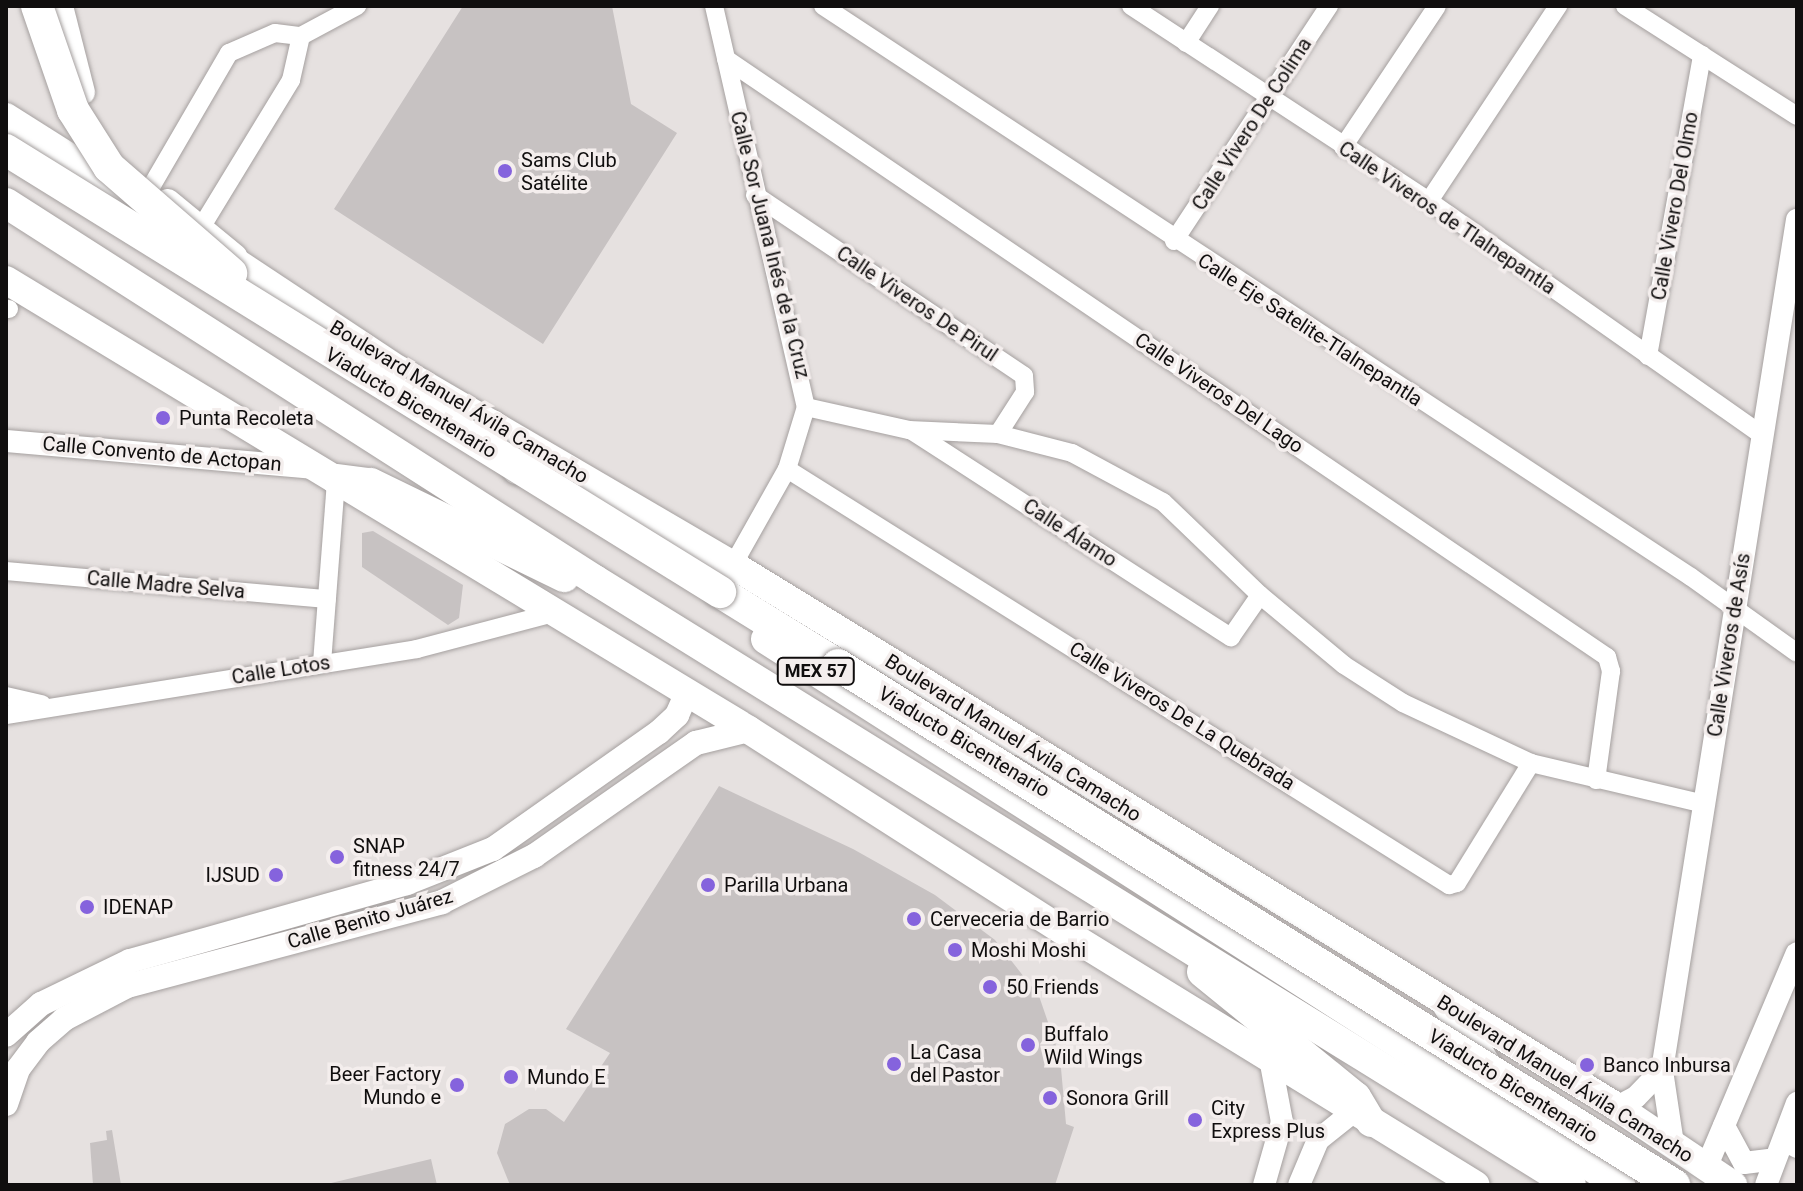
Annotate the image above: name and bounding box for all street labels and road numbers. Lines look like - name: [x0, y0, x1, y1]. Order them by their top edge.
- street label: Calle Vivero De Colima: [1187, 33, 1317, 215]
- street label: Calle Sor Juana Inés de la Cruz: [725, 109, 815, 381]
- street label: Calle Vivero Del Olmo: [1647, 110, 1703, 302]
- street label: Calle Viveros de Tlalnepantla: [1334, 136, 1560, 300]
- street label: Calle Viveros De Pirul: [832, 241, 1002, 367]
- street label: Calle Eje Satelite-Tlalnepantla: [1193, 248, 1427, 412]
- street label: Boulevard Manuel Ávila Camacho: [325, 315, 593, 489]
- street label: Calle Viveros Del Lago: [1130, 328, 1308, 458]
- street label: Viaducto Bicentenario: [321, 342, 501, 464]
- street label: Calle Convento de Actopan: [41, 432, 283, 476]
- street label: Calle Álamo: [1019, 494, 1121, 572]
- street label: Calle Viveros de Asís: [1703, 551, 1755, 739]
- street label: Calle Madre Selva: [86, 566, 246, 604]
- street label: Calle Viveros De La Quebrada: [1065, 637, 1299, 795]
- street label: Boulevard Manuel Ávila Camacho: [881, 649, 1145, 827]
- street label: Calle Lotos: [230, 650, 332, 690]
- road number: MEX 57: [776, 657, 856, 685]
- street label: Viaducto Bicentenario: [874, 681, 1054, 803]
- street label: Calle Benito Juárez: [285, 884, 455, 954]
- street label: Boulevard Manuel Ávila Camacho: [1433, 990, 1697, 1168]
- street label: Viaducto Bicentenario: [1424, 1024, 1602, 1148]

